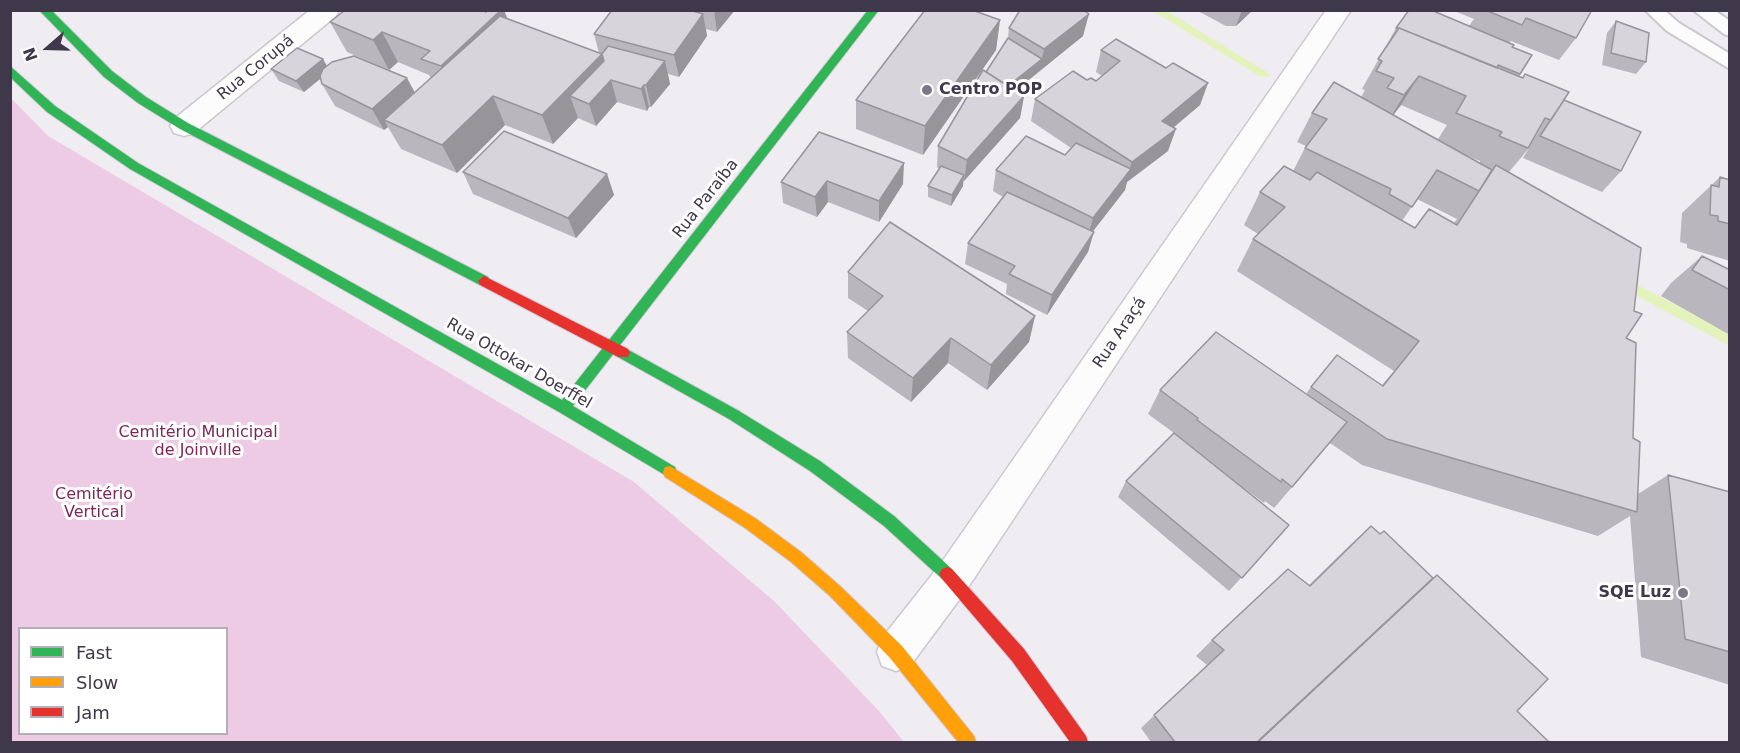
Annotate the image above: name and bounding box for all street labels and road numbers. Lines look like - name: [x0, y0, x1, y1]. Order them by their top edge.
- street label: Rua Corupá: [214, 31, 298, 105]
- street label: Rua Paraíba: [669, 156, 743, 242]
- street label: Rua Araçá: [1089, 294, 1151, 372]
- street label: Rua Ottokar Doerffel: [443, 315, 595, 413]

